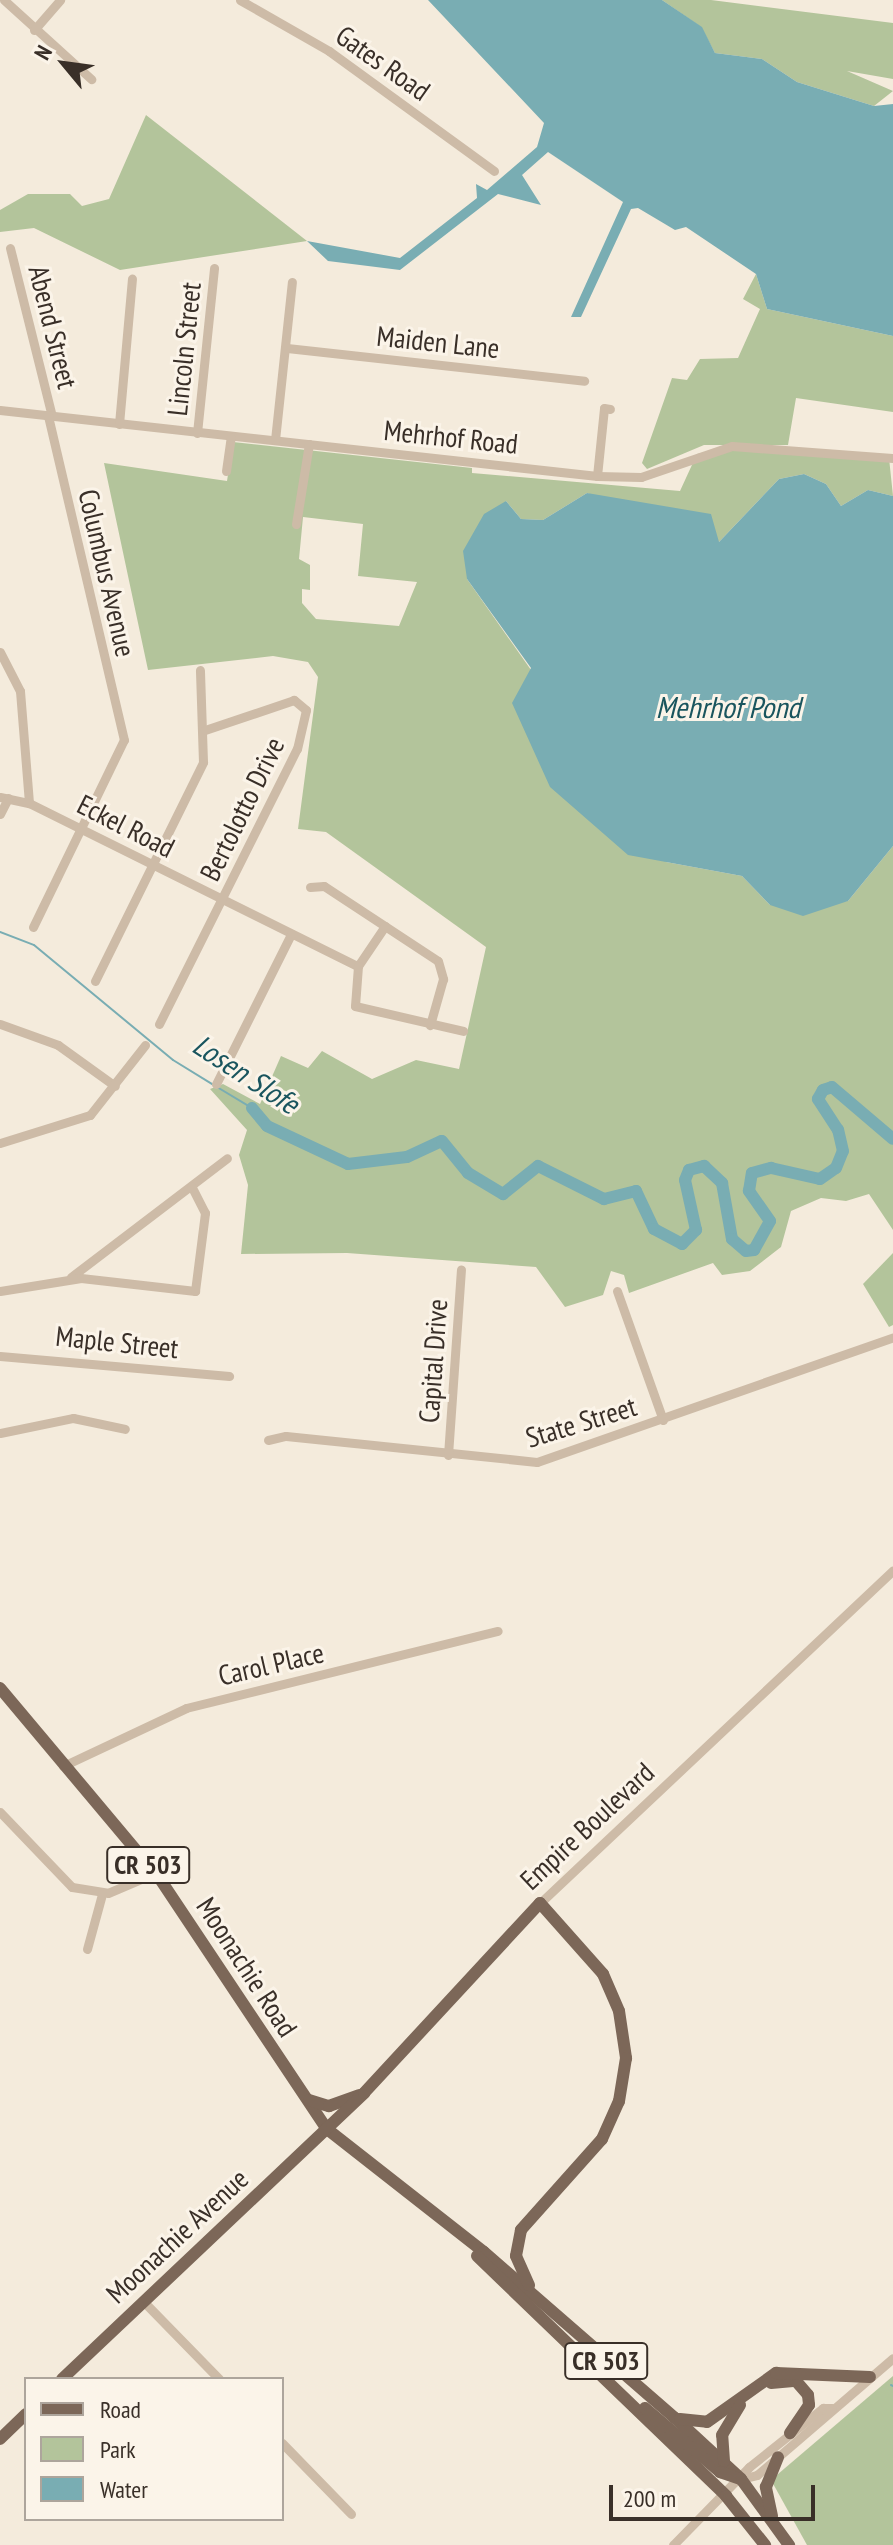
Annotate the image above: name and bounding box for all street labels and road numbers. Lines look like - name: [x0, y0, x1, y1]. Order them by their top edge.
- street label: Gates Road: [329, 18, 437, 108]
- street label: Abend Street: [22, 262, 84, 392]
- street label: Lincoln Street: [160, 280, 208, 418]
- street label: Maiden Lane: [375, 319, 501, 365]
- street label: Mehrhof Road: [382, 413, 520, 461]
- street label: Columbus Avenue: [71, 486, 143, 660]
- street label: Bertolotto Drive: [193, 732, 291, 886]
- street label: Eckel Road: [72, 787, 180, 865]
- street label: Capital Drive: [412, 1298, 454, 1424]
- street label: Maple Street: [54, 1319, 180, 1365]
- street label: State Street: [522, 1389, 640, 1455]
- street label: Carol Place: [215, 1636, 327, 1692]
- street label: Empire Boulevard: [513, 1756, 661, 1896]
- road number: CR 503: [106, 1843, 190, 1887]
- street label: Moonachie Road: [190, 1891, 304, 2043]
- street label: Moonachie Avenue: [99, 2162, 255, 2310]
- road number: CR 503: [564, 2339, 648, 2383]

